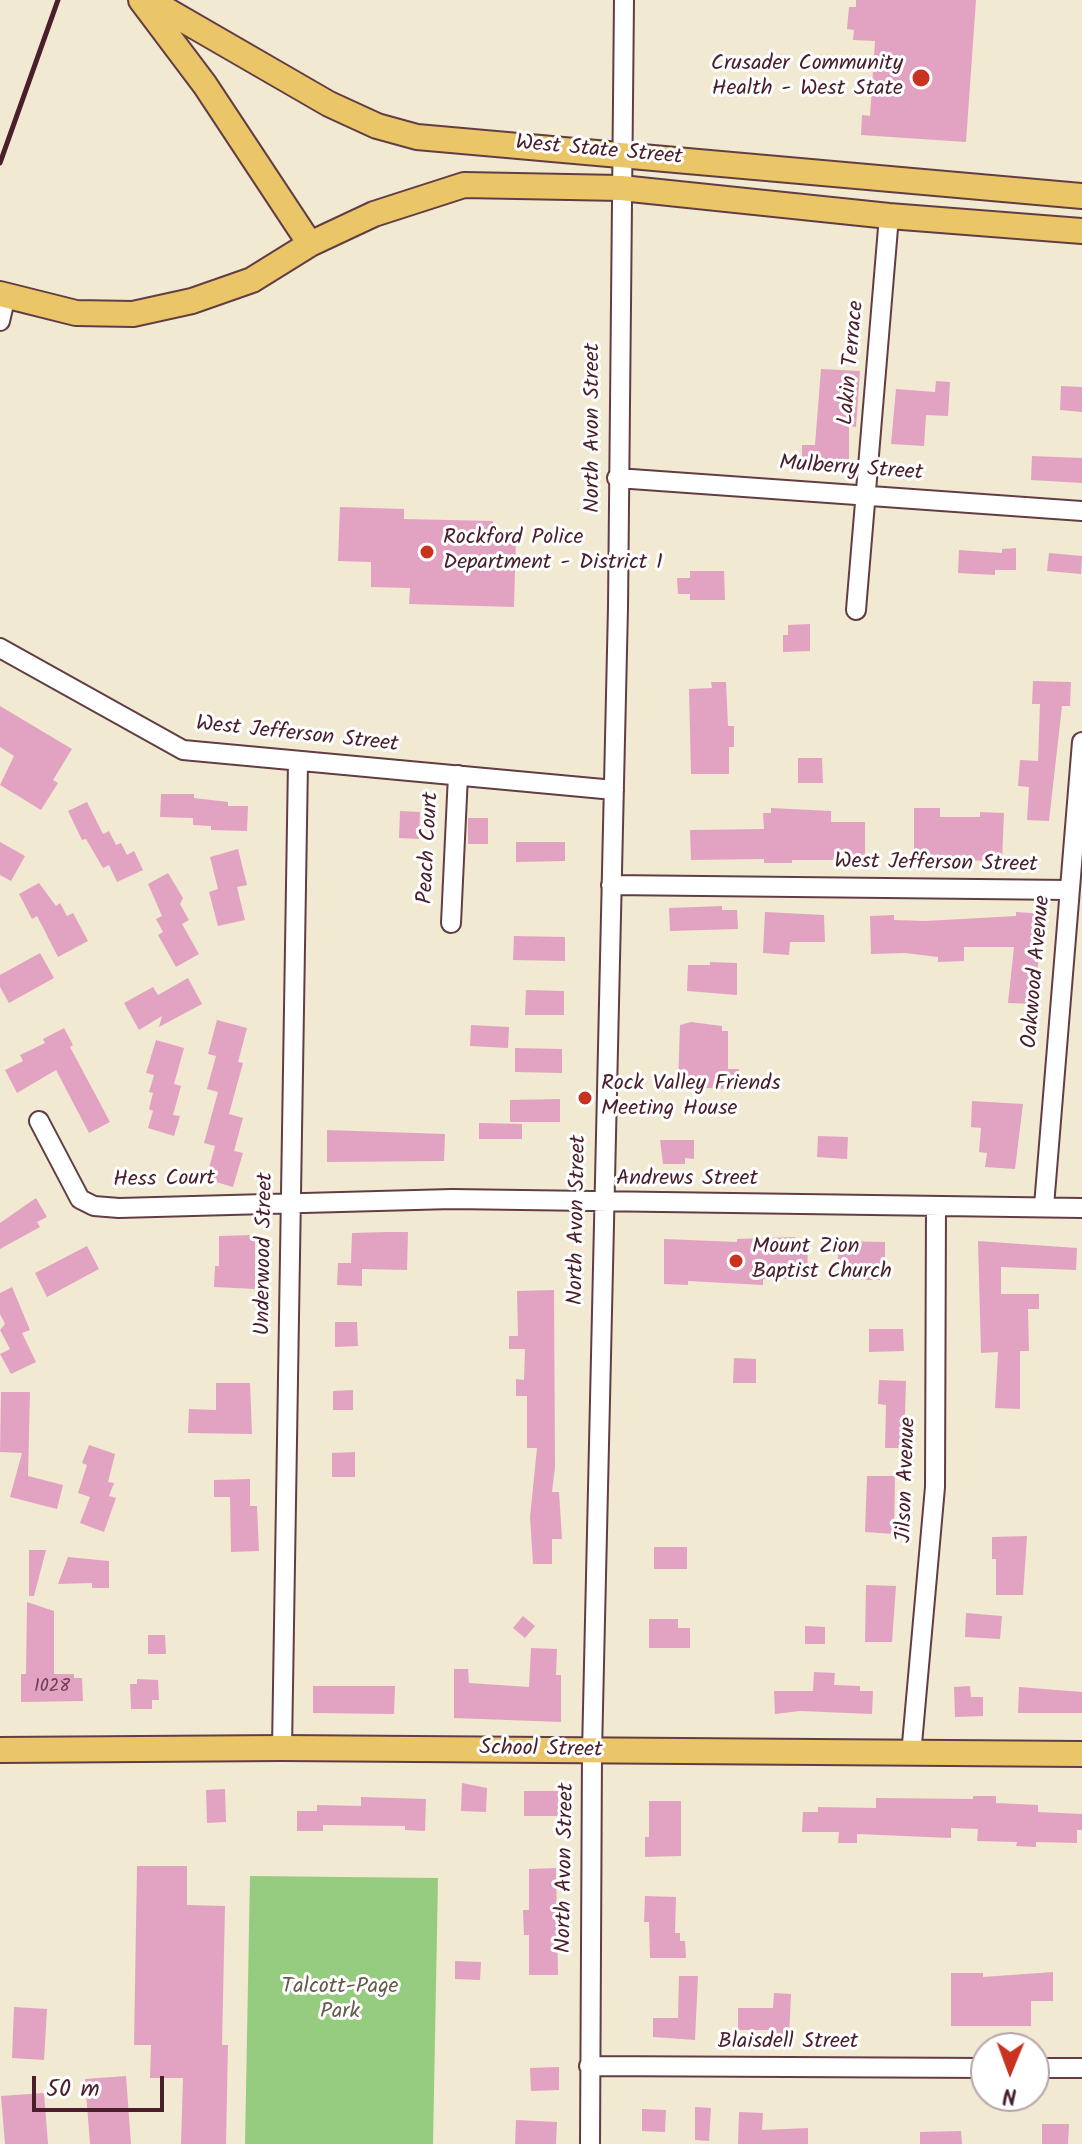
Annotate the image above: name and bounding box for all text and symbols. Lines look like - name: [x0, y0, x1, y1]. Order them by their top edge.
- place label: Crusader Community Health - West State: [711, 52, 903, 104]
- marker: Crusader Community Health - West State: [910, 67, 932, 89]
- street label: West State Street: [514, 132, 684, 172]
- street label: Lakin Terrace: [834, 300, 872, 426]
- street label: North Avon Street: [581, 343, 607, 513]
- street label: Mulberry Street: [778, 452, 924, 488]
- place label: Rockford Police Department - District 1: [443, 526, 663, 578]
- marker: Rockford Police Department - District 1: [418, 543, 436, 561]
- street label: West Jefferson Street: [194, 712, 400, 760]
- street label: Peach Court: [414, 791, 446, 905]
- street label: West Jefferson Street: [834, 850, 1038, 880]
- street label: Oakwood Avenue: [1018, 894, 1058, 1050]
- place label: Rock Valley Friends Meeting House: [601, 1072, 781, 1124]
- marker: Rock Valley Friends Meeting House: [576, 1089, 594, 1107]
- street label: North Avon Street: [564, 1135, 594, 1305]
- street label: Hess Court: [113, 1167, 215, 1195]
- street label: Andrews Street: [616, 1167, 758, 1193]
- street label: Underwood Street: [251, 1172, 281, 1336]
- place label: Mount Zion Baptist Church: [752, 1235, 892, 1286]
- marker: Mount Zion Baptist Church: [727, 1252, 745, 1270]
- street label: Jilson Avenue: [893, 1417, 923, 1543]
- house number: 1028: [34, 1677, 70, 1699]
- street label: School Street: [479, 1737, 603, 1765]
- street label: North Avon Street: [552, 1783, 582, 1953]
- park label: Talcott-Page Park: [282, 1975, 398, 2026]
- street label: Blaisdell Street: [718, 2030, 858, 2056]
- north arrow: [970, 2032, 1050, 2112]
- scale bar: [36, 2060, 168, 2110]
- text: 50 m: [46, 2070, 100, 2109]
- text: N: [1002, 2077, 1017, 2112]

